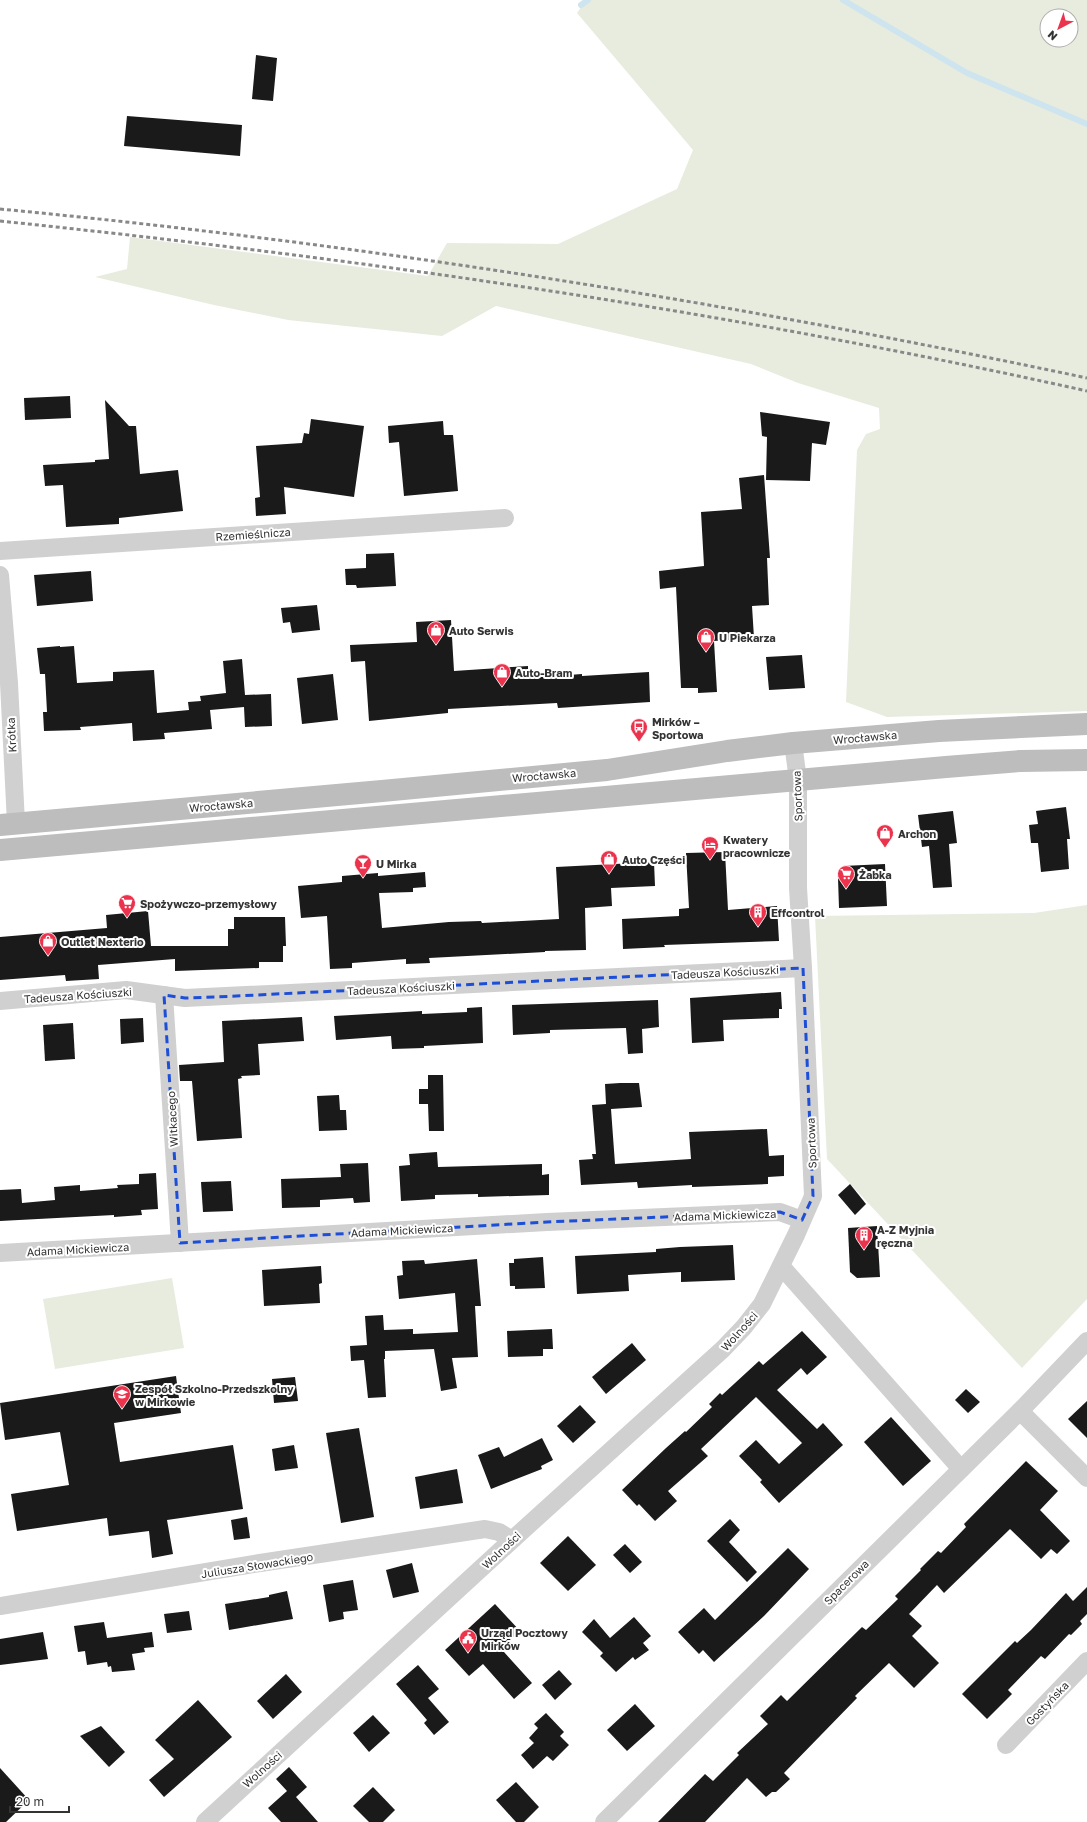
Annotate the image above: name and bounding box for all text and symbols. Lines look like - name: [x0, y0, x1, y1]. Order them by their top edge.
- north arrow: [1039, 8, 1079, 48]
- text: N: [1045, 28, 1060, 44]
- street label: Rzemieślnicza: [215, 525, 291, 543]
- shop icon: Auto Serwis: [426, 620, 446, 645]
- place label: Auto Serwis: [449, 624, 514, 637]
- shop icon: U Piekarza: [696, 627, 716, 652]
- place label: U Piekarza: [719, 631, 776, 644]
- shop icon: Auto-Bram: [492, 662, 512, 687]
- place label: Auto-Bram: [515, 666, 573, 679]
- place label: Mirków – Sportowa: [652, 715, 703, 741]
- street label: Krótka: [4, 717, 18, 753]
- bus stop icon: Mirków – Sportowa: [629, 717, 649, 742]
- street label: Wrocławska: [832, 728, 898, 746]
- street label: Wrocławska: [511, 766, 577, 784]
- street label: Sportowa: [790, 770, 804, 822]
- street label: Wrocławska: [188, 796, 254, 814]
- shop icon: Archon: [875, 823, 895, 848]
- place label: Archon: [898, 827, 937, 840]
- place label: Kwatery pracownicze: [723, 833, 791, 859]
- hotel icon: Kwatery pracownicze: [700, 835, 720, 860]
- shop icon: Auto Części: [599, 849, 619, 874]
- bar icon: U Mirka: [353, 853, 373, 878]
- place label: Auto Części: [622, 853, 685, 866]
- place label: U Mirka: [376, 857, 417, 870]
- supermarket icon: Żabka: [836, 864, 856, 889]
- place label: Żabka: [859, 868, 892, 881]
- supermarket icon: Spożywczo-przemysłowy: [117, 893, 137, 918]
- place label: Spożywczo-przemysłowy: [140, 897, 277, 910]
- building icon: Effcontrol: [748, 902, 768, 927]
- place label: Effcontrol: [771, 906, 825, 919]
- shop icon: Outlet Nexterio: [38, 931, 58, 956]
- place label: Outlet Nexterio: [61, 935, 144, 948]
- street label: Tadeusza Kościuszki: [671, 963, 779, 981]
- street label: Tadeusza Kościuszki: [347, 979, 455, 997]
- street label: Tadeusza Kościuszki: [24, 985, 132, 1005]
- street label: Witkacego: [164, 1090, 180, 1147]
- street label: Sportowa: [804, 1117, 818, 1169]
- street label: Adama Mickiewicza: [674, 1207, 776, 1223]
- street label: Adama Mickiewicza: [350, 1221, 454, 1239]
- place label: A-Z Myjnia ręczna: [877, 1223, 934, 1249]
- building icon: A-Z Myjnia ręczna: [854, 1225, 874, 1250]
- street label: Adama Mickiewicza: [26, 1240, 130, 1258]
- street label: Wolności: [718, 1309, 760, 1353]
- place label: Zespół Szkolno-Przedszkolny w Mirkowie: [135, 1382, 294, 1408]
- school or university icon: Zespół Szkolno-Przedszkolny w Mirkowie: [112, 1384, 132, 1409]
- street label: Wolności: [479, 1529, 523, 1571]
- street label: Juliusza Słowackiego: [200, 1550, 314, 1580]
- street label: Spacerowa: [821, 1557, 871, 1607]
- place label: Urząd Pocztowy Mirków: [481, 1626, 568, 1652]
- public building icon: Urząd Pocztowy Mirków: [458, 1628, 478, 1653]
- street label: Gostyńska: [1023, 1678, 1071, 1728]
- street label: Wolności: [240, 1748, 284, 1790]
- scale bar: [10, 1788, 69, 1814]
- text: 20 m: [16, 1794, 44, 1809]

